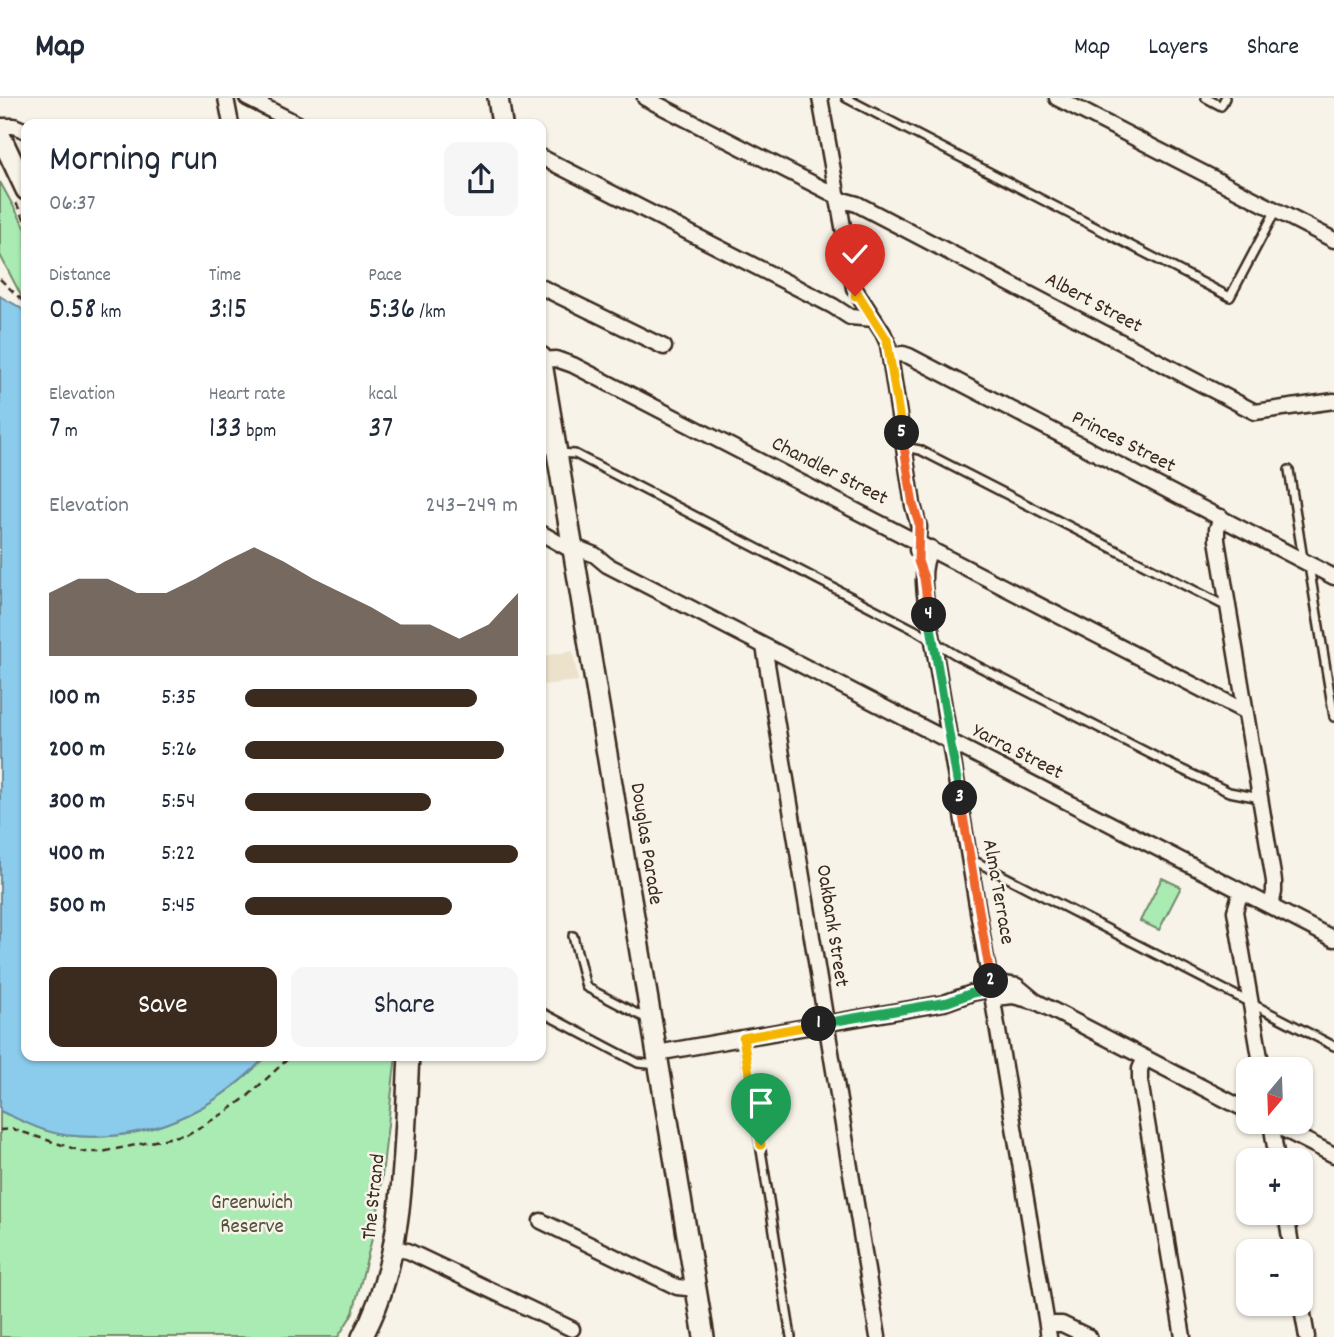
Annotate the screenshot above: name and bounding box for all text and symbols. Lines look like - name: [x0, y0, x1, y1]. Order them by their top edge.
- text: Map: [35, 25, 85, 72]
- text: Map: [1074, 31, 1110, 65]
- text: Layers: [1148, 31, 1209, 65]
- text: Share: [1247, 31, 1299, 65]
- text: Morning run: [49, 134, 218, 189]
- button: share: [444, 142, 518, 216]
- text: 06:37: [49, 188, 96, 221]
- pin: [825, 224, 885, 296]
- icon: check: [836, 235, 874, 273]
- text: Distance: [49, 263, 111, 290]
- text: Time: [209, 263, 241, 290]
- text: Pace: [368, 263, 402, 290]
- street label: Albert Street: [1039, 266, 1147, 342]
- text: 0.58: [49, 290, 96, 333]
- text: 3:15: [209, 290, 247, 333]
- text: 5:36: [368, 290, 415, 333]
- text: km: [96, 300, 121, 327]
- text: /km: [415, 300, 446, 327]
- text: Elevation: [49, 382, 115, 409]
- text: Heart rate: [209, 382, 285, 409]
- text: kcal: [368, 382, 397, 409]
- street label: Princes Street: [1066, 404, 1180, 482]
- text: 7: [49, 409, 61, 452]
- text: 133: [209, 409, 242, 452]
- text: 37: [368, 409, 393, 452]
- pin: 5: [884, 416, 920, 450]
- text: m: [61, 419, 78, 446]
- text: bpm: [242, 419, 276, 446]
- text: 5: [897, 419, 906, 446]
- street label: Chandler Street: [765, 430, 893, 514]
- text: Elevation: [49, 490, 129, 523]
- text: 243–249 m: [426, 490, 518, 523]
- pin: 4: [912, 598, 946, 632]
- text: 4: [925, 601, 932, 628]
- text: 100 m: [49, 682, 100, 715]
- text: 5:35: [161, 682, 196, 715]
- street label: Yarra Street: [966, 717, 1068, 789]
- text: 200 m: [49, 734, 105, 767]
- text: 5:26: [161, 734, 197, 767]
- pin: 3: [942, 780, 978, 816]
- street label: Douglas Parade: [621, 781, 669, 907]
- text: 3: [955, 784, 964, 811]
- text: 300 m: [49, 786, 105, 819]
- text: 5:54: [161, 786, 196, 819]
- street label: Alma Terrace: [973, 837, 1021, 947]
- text: 400 m: [49, 838, 105, 871]
- text: 5:22: [161, 838, 196, 871]
- street label: Oakbank Street: [807, 863, 856, 990]
- text: 500 m: [49, 890, 106, 923]
- text: 5:45: [161, 890, 196, 923]
- pin: 2: [974, 964, 1009, 998]
- button: Save: [49, 967, 277, 1047]
- button: Share: [291, 967, 518, 1047]
- text: 2: [986, 967, 995, 994]
- pin: 1: [802, 1006, 836, 1042]
- text: 1: [816, 1010, 821, 1037]
- north arrow: [1236, 1057, 1312, 1134]
- map controls: [1236, 1057, 1313, 1316]
- pin: [731, 1073, 791, 1145]
- icon: arrive: [742, 1084, 780, 1122]
- button: +: [1236, 1148, 1313, 1225]
- street label: The Strand: [356, 1153, 394, 1241]
- park label: Greenwich Reserve: [211, 1189, 293, 1243]
- button: −: [1236, 1239, 1313, 1316]

